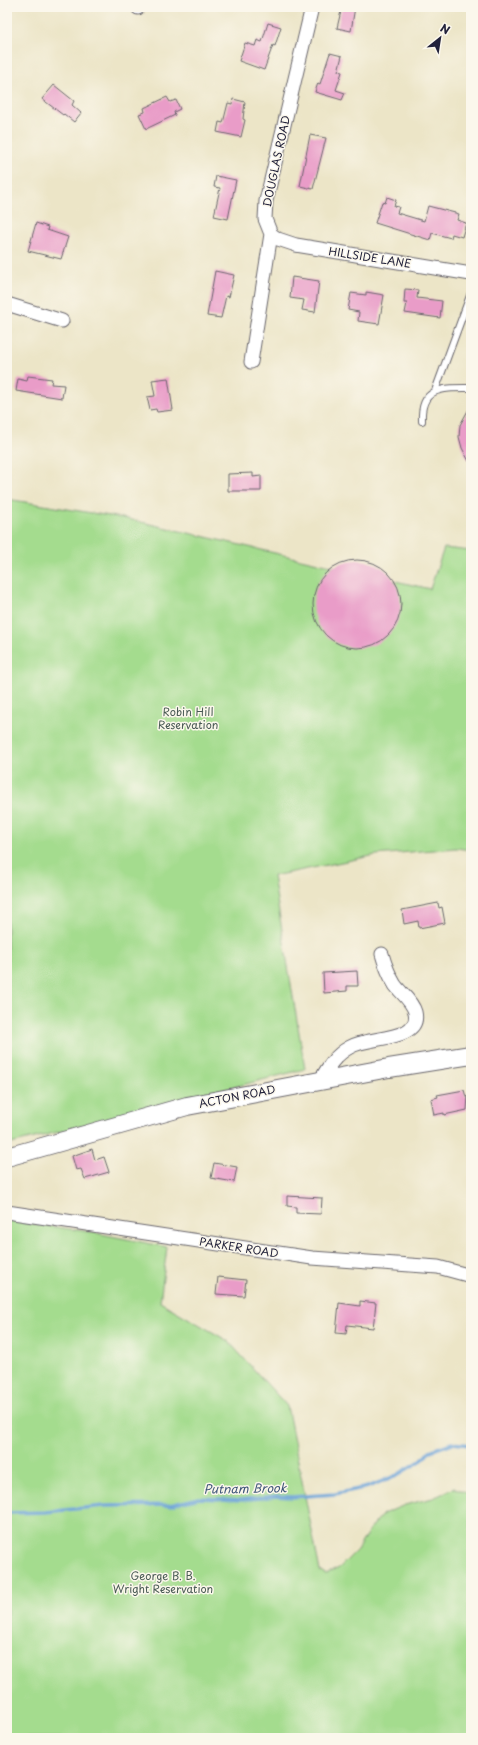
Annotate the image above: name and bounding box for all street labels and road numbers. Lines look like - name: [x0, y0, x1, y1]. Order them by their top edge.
- street label: DOUGLAS ROAD: [258, 114, 294, 208]
- street label: HILLSIDE LANE: [327, 242, 413, 272]
- street label: ACTON ROAD: [197, 1080, 277, 1112]
- street label: PARKER ROAD: [198, 1232, 280, 1262]

